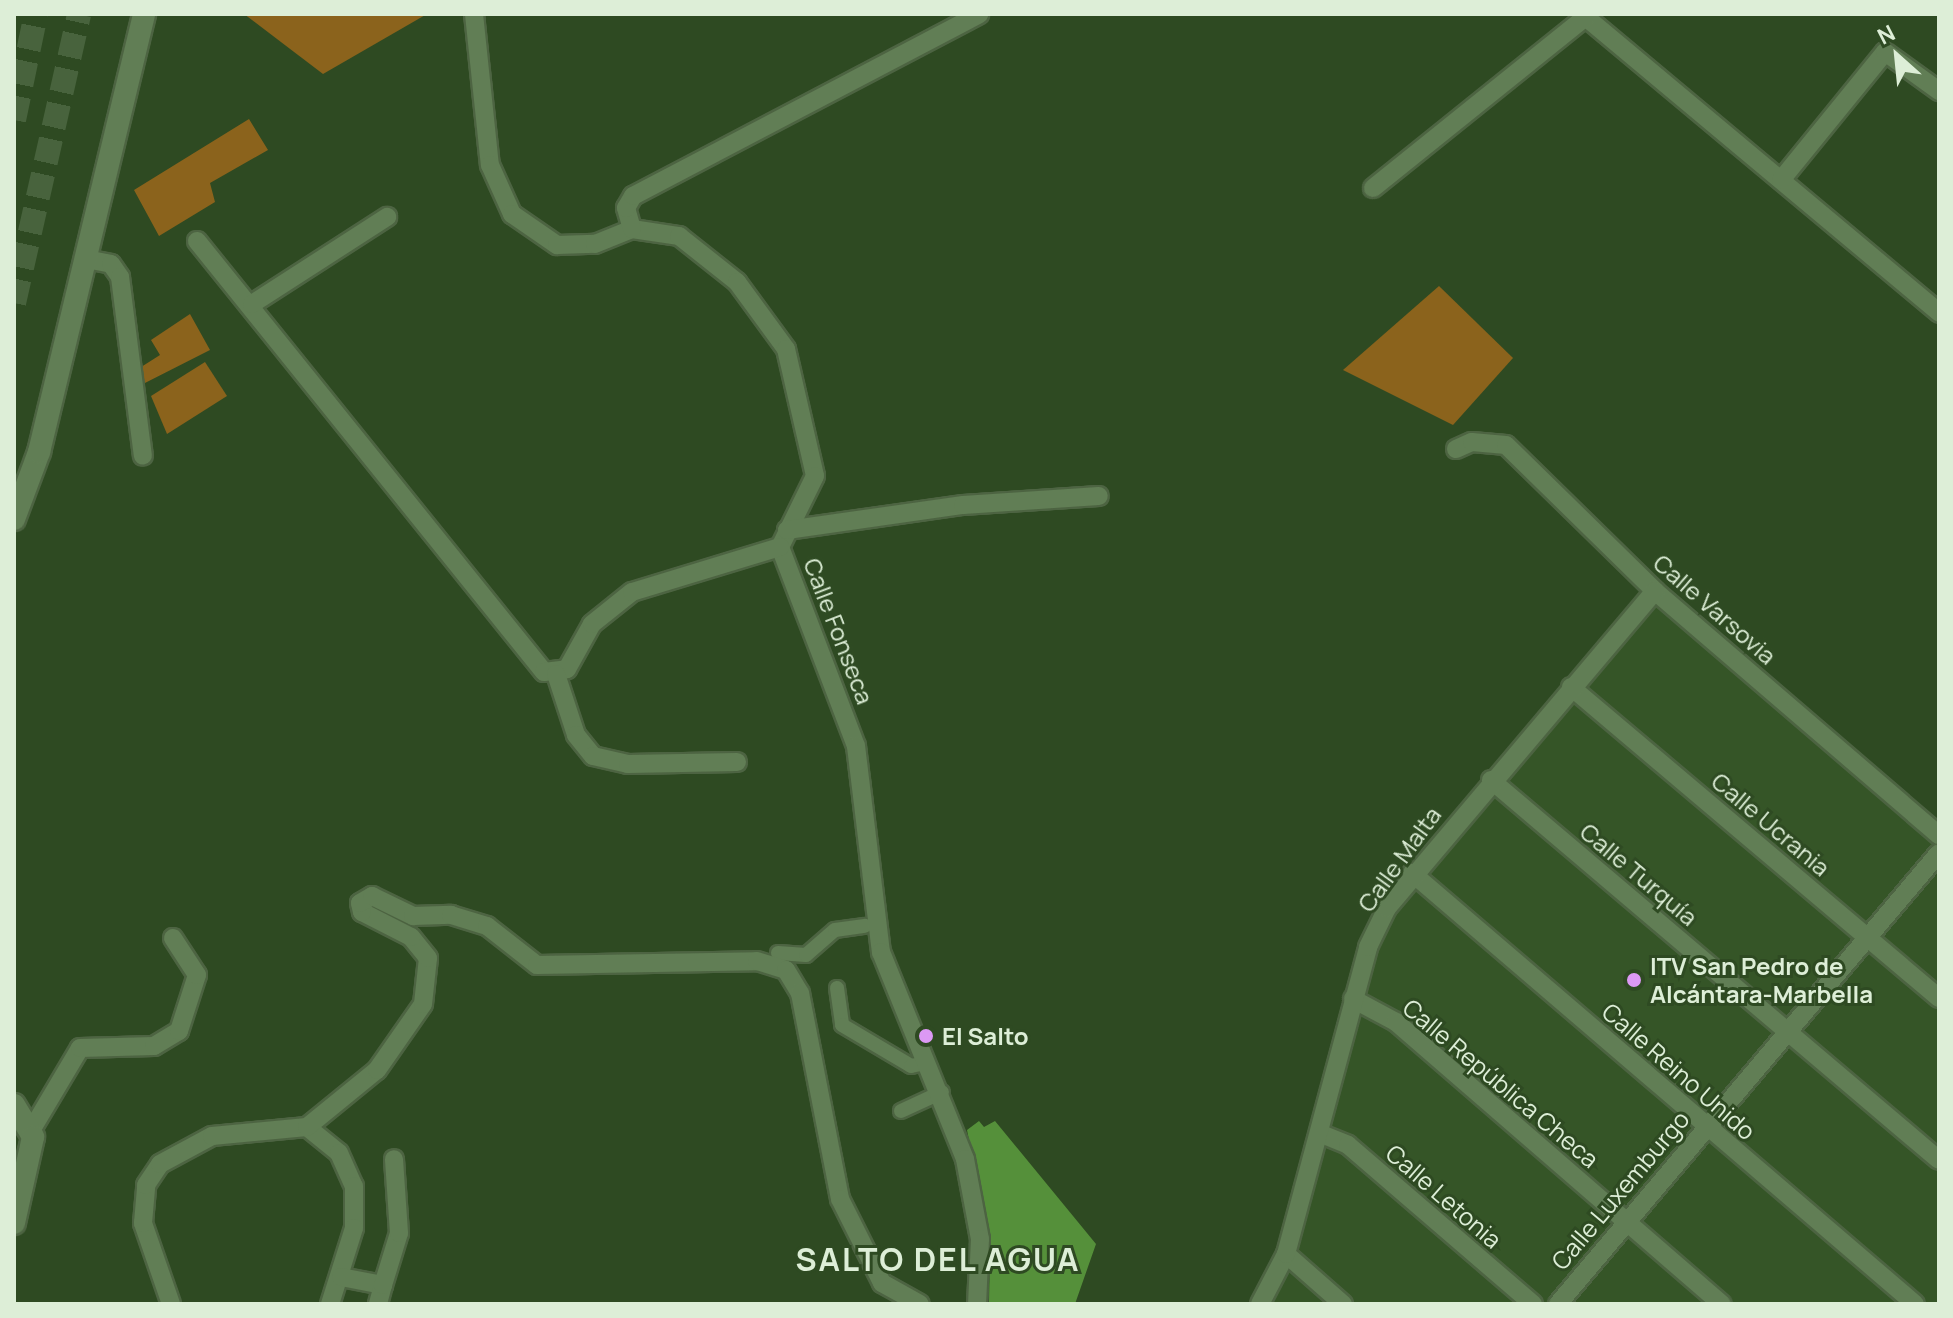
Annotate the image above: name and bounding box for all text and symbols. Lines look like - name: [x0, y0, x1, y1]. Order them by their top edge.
- north arrow: [1857, 16, 1937, 96]
- text: N: [1872, 18, 1900, 52]
- street label: Calle Varsovia: [1648, 548, 1782, 670]
- street label: Calle Fonseca: [798, 554, 880, 708]
- street label: Calle Ucrania: [1706, 766, 1836, 882]
- street label: Calle Malta: [1351, 801, 1447, 917]
- street label: Calle Turquía: [1575, 817, 1703, 931]
- place label: ITV San Pedro de Alcántara-Marbella: [1650, 952, 1873, 1008]
- marker: ITV San Pedro de Alcántara-Marbella: [1625, 971, 1643, 989]
- street label: Calle República Checa: [1397, 993, 1605, 1173]
- street label: Calle Reino Unido: [1596, 997, 1762, 1145]
- place label: El Salto: [942, 1022, 1028, 1050]
- marker: El Salto: [917, 1027, 935, 1045]
- street label: Calle Luxemburgo: [1545, 1105, 1695, 1275]
- street label: Calle Letonia: [1380, 1138, 1508, 1254]
- district label: SALTO DEL AGUA: [795, 1240, 1081, 1278]

